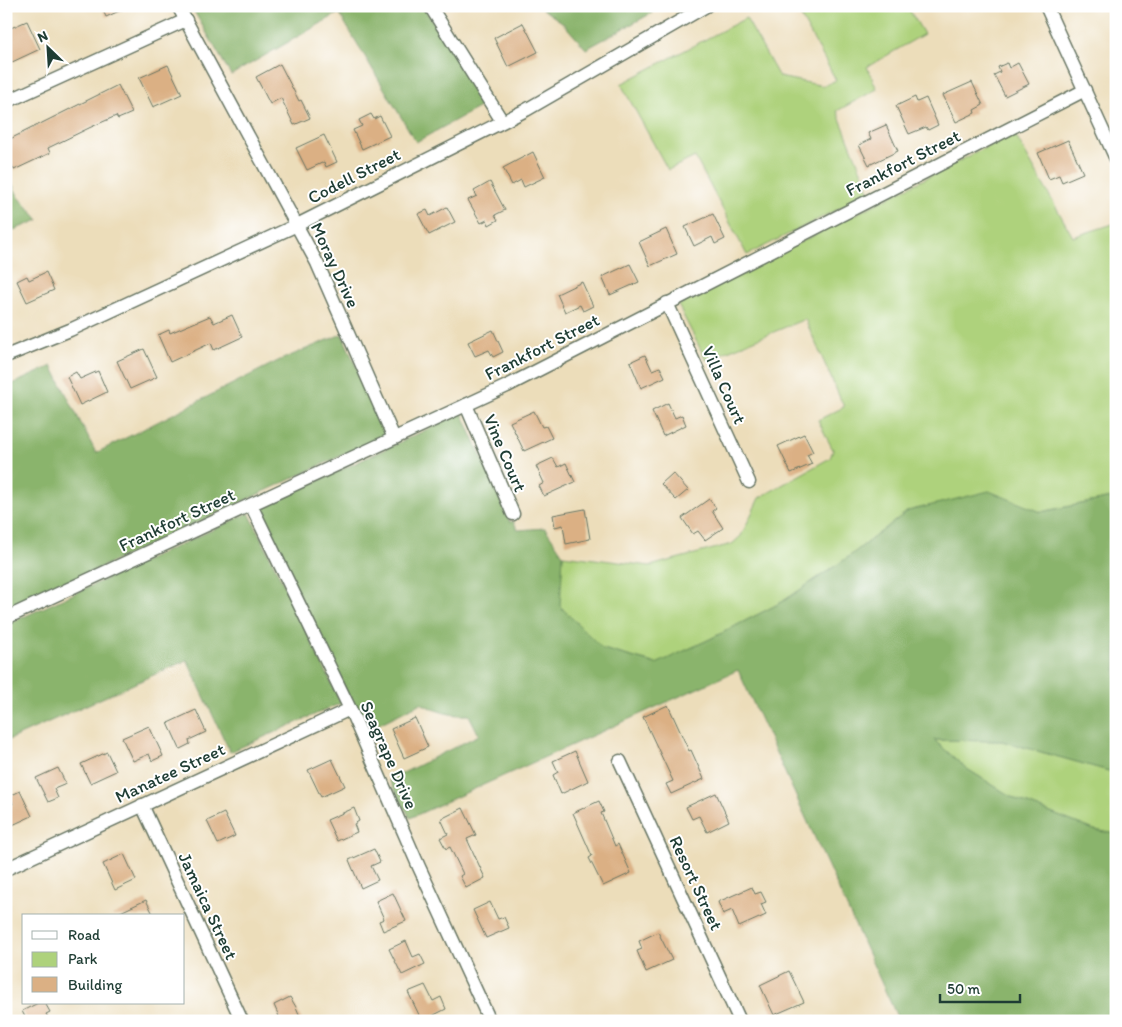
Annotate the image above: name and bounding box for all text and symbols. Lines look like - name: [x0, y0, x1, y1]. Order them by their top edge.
- north arrow: [22, 22, 72, 72]
- text: N: [35, 27, 51, 46]
- street label: Frankfort Street: [842, 125, 964, 201]
- street label: Codell Street: [304, 143, 404, 209]
- street label: Moray Drive: [306, 219, 364, 311]
- street label: Frankfort Street: [481, 309, 603, 385]
- street label: Villa Court: [697, 343, 751, 428]
- street label: Vine Court: [479, 411, 531, 495]
- street label: Frankfort Street: [115, 483, 239, 557]
- street label: Seagrape Drive: [355, 698, 423, 812]
- street label: Manatee Street: [112, 738, 229, 808]
- street label: Resort Street: [665, 832, 728, 934]
- street label: Jamaica Street: [174, 849, 243, 963]
- legend: [22, 914, 185, 1004]
- text: Road: [68, 926, 101, 944]
- text: Park: [68, 950, 98, 968]
- scale bar: [940, 972, 1020, 1004]
- text: Building: [68, 976, 122, 994]
- text: 50 m: [947, 980, 980, 998]

